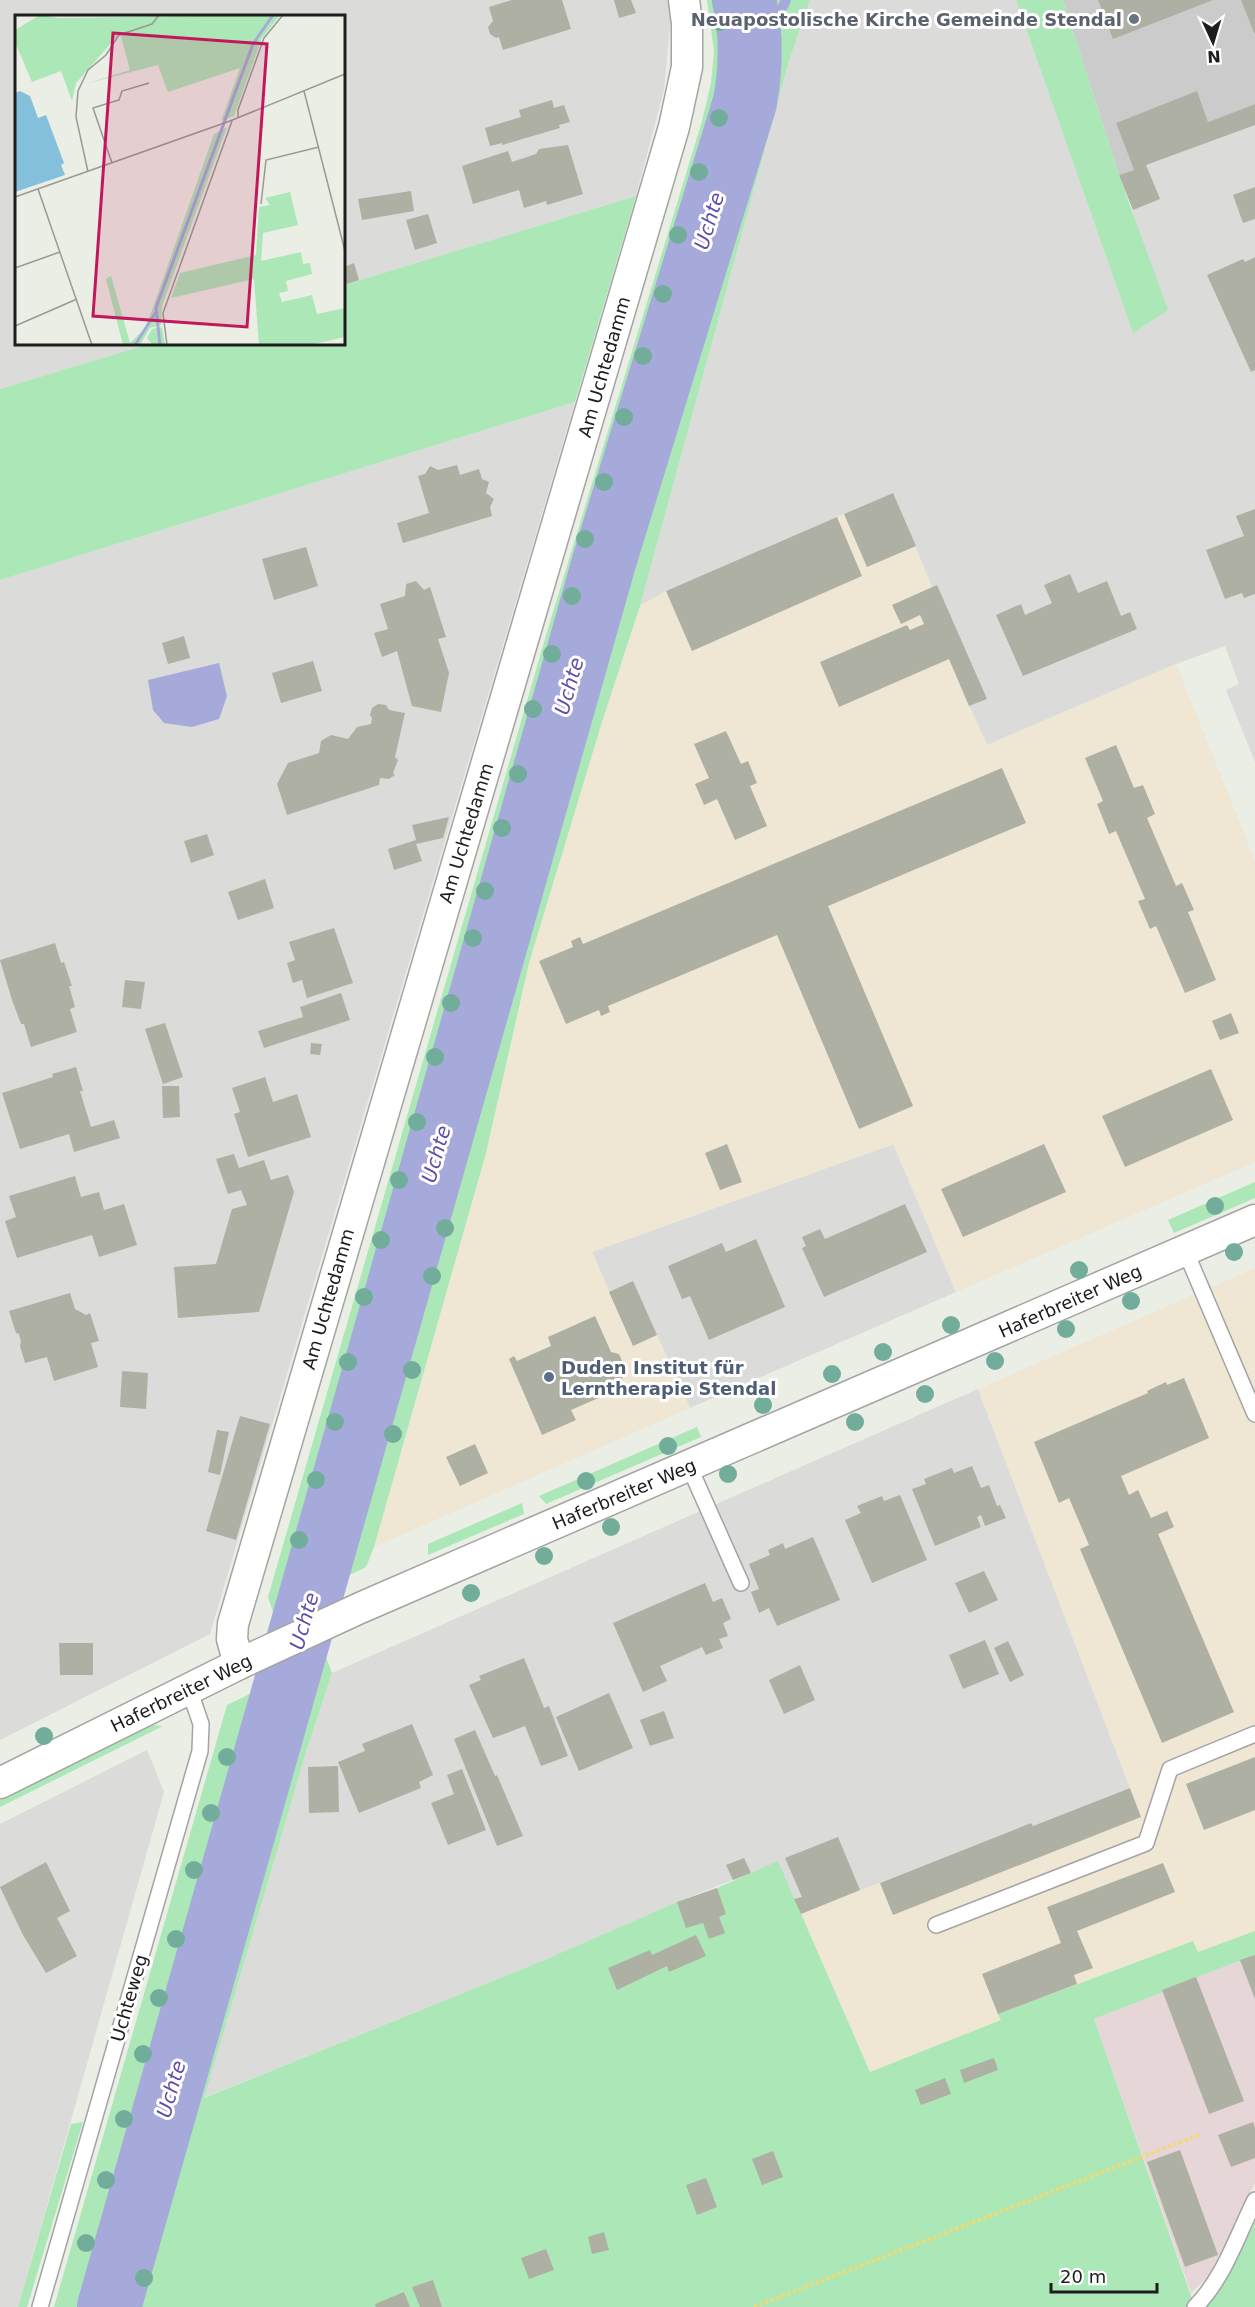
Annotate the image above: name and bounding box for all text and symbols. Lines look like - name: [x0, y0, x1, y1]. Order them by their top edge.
- place label: Neuapostolische Kirche Gemeinde Stendal: [691, 9, 1122, 30]
- marker: Neuapostolische Kirche Gemeinde Stendal: [1127, 12, 1141, 26]
- north arrow: [1183, 12, 1243, 72]
- inset map: [15, 15, 345, 345]
- text: N: [1207, 47, 1221, 66]
- water label: Uchte: [689, 190, 729, 252]
- street label: Am Uchtedamm: [574, 294, 634, 440]
- water label: Uchte: [549, 655, 589, 717]
- street label: Am Uchtedamm: [435, 760, 497, 906]
- water label: Uchte: [416, 1123, 456, 1185]
- street label: Am Uchtedamm: [298, 1226, 358, 1372]
- street label: Haferbreiter Weg: [995, 1260, 1145, 1342]
- place label: Duden Institut für Lerntherapie Stendal: [561, 1357, 776, 1399]
- marker: Duden Institut für Lerntherapie Stendal: [542, 1370, 556, 1384]
- street label: Haferbreiter Weg: [549, 1454, 699, 1534]
- water label: Uchte: [284, 1590, 324, 1652]
- street label: Haferbreiter Weg: [107, 1650, 255, 1736]
- street label: Uchteweg: [107, 1952, 151, 2044]
- water label: Uchte: [151, 2058, 191, 2120]
- scale bar: [1051, 2256, 1158, 2294]
- text: 20 m: [1060, 2266, 1106, 2287]

